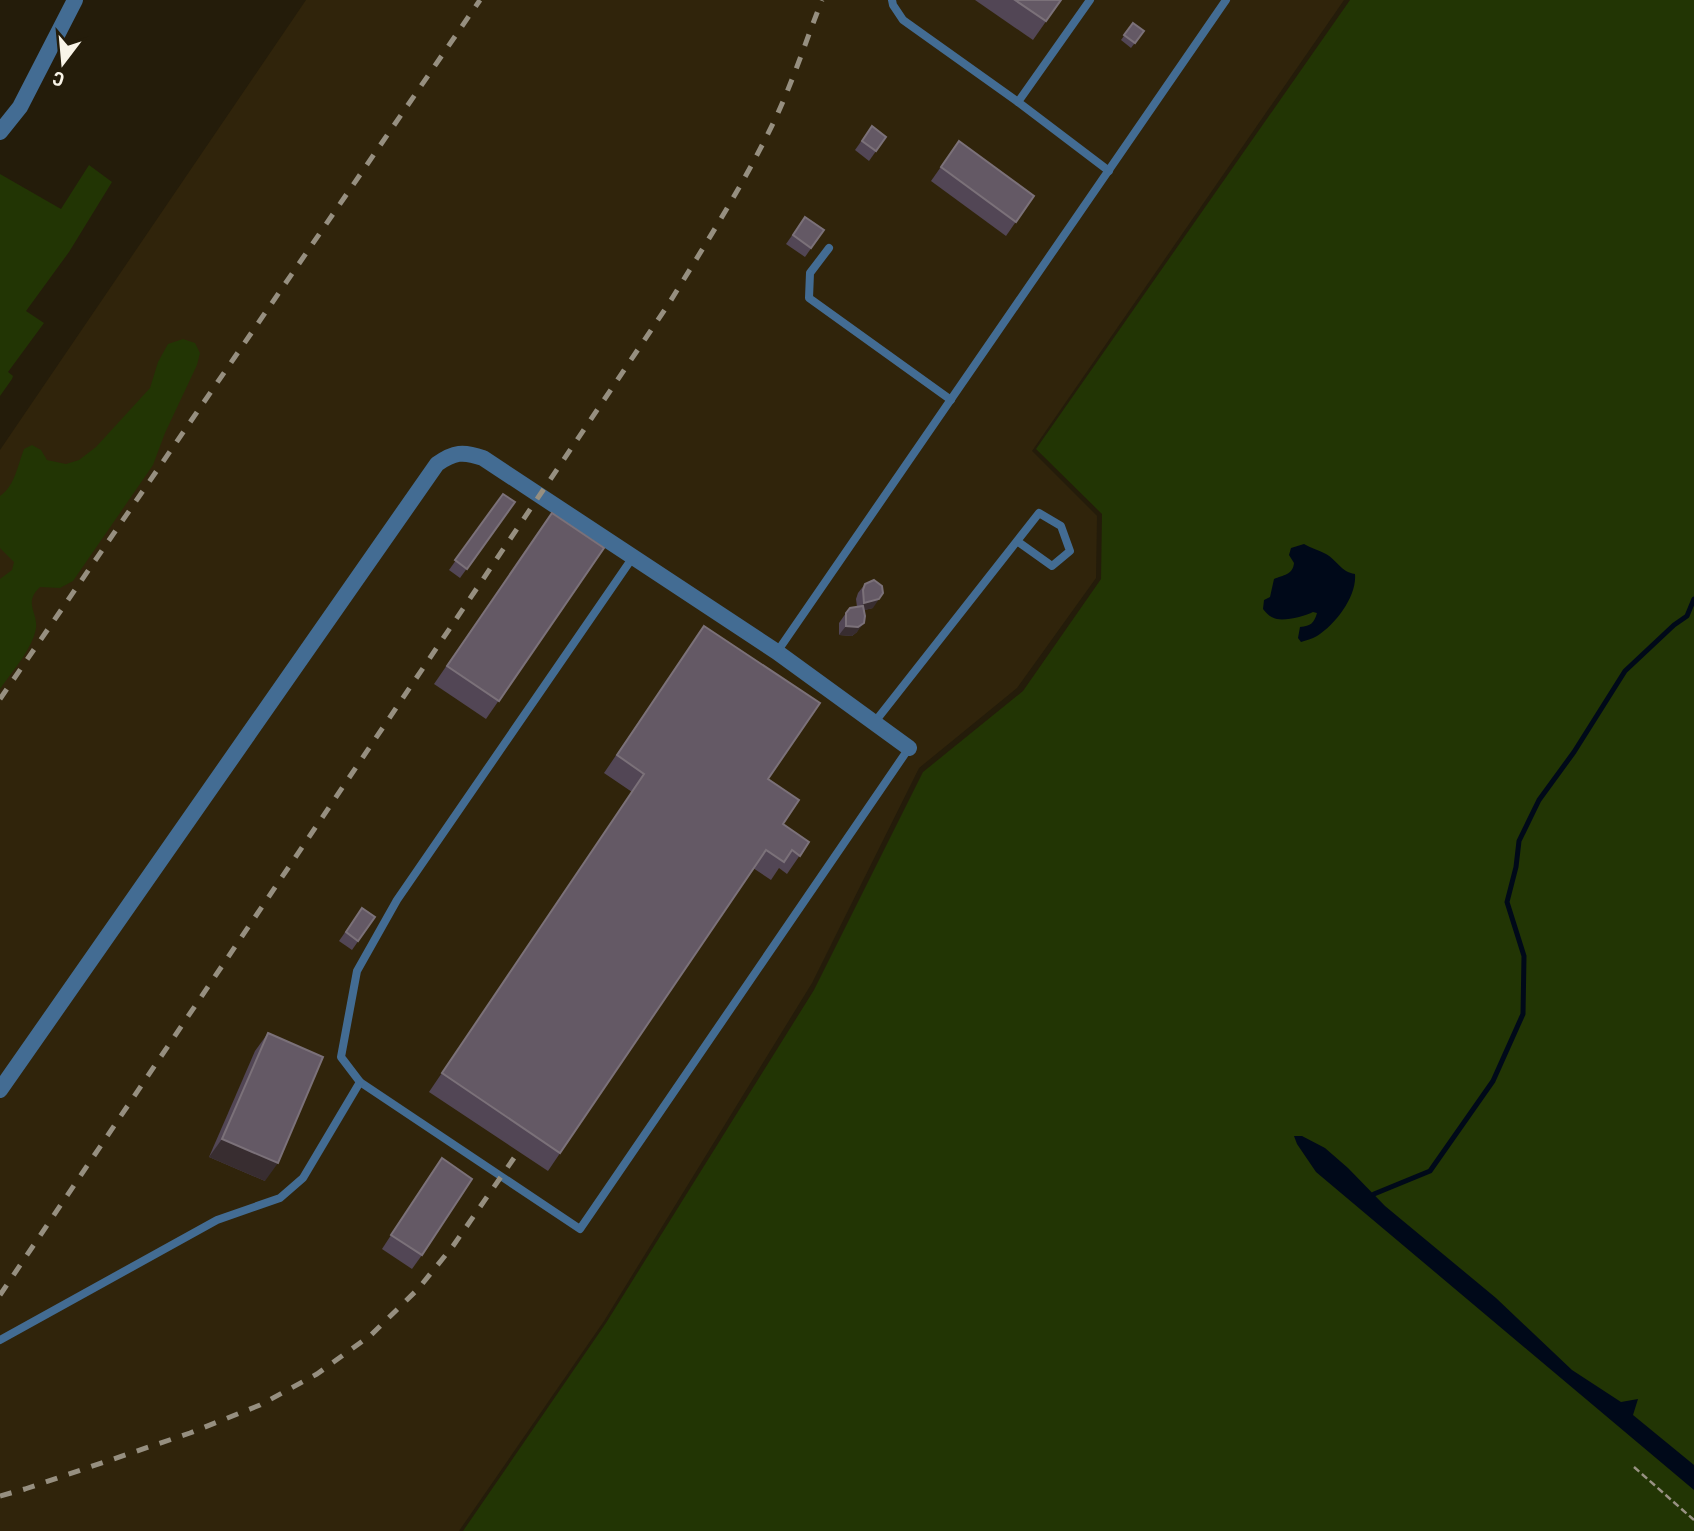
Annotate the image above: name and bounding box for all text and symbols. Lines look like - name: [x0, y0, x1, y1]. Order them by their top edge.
- north arrow: [28, 28, 98, 98]
- text: С: [50, 66, 67, 91]

